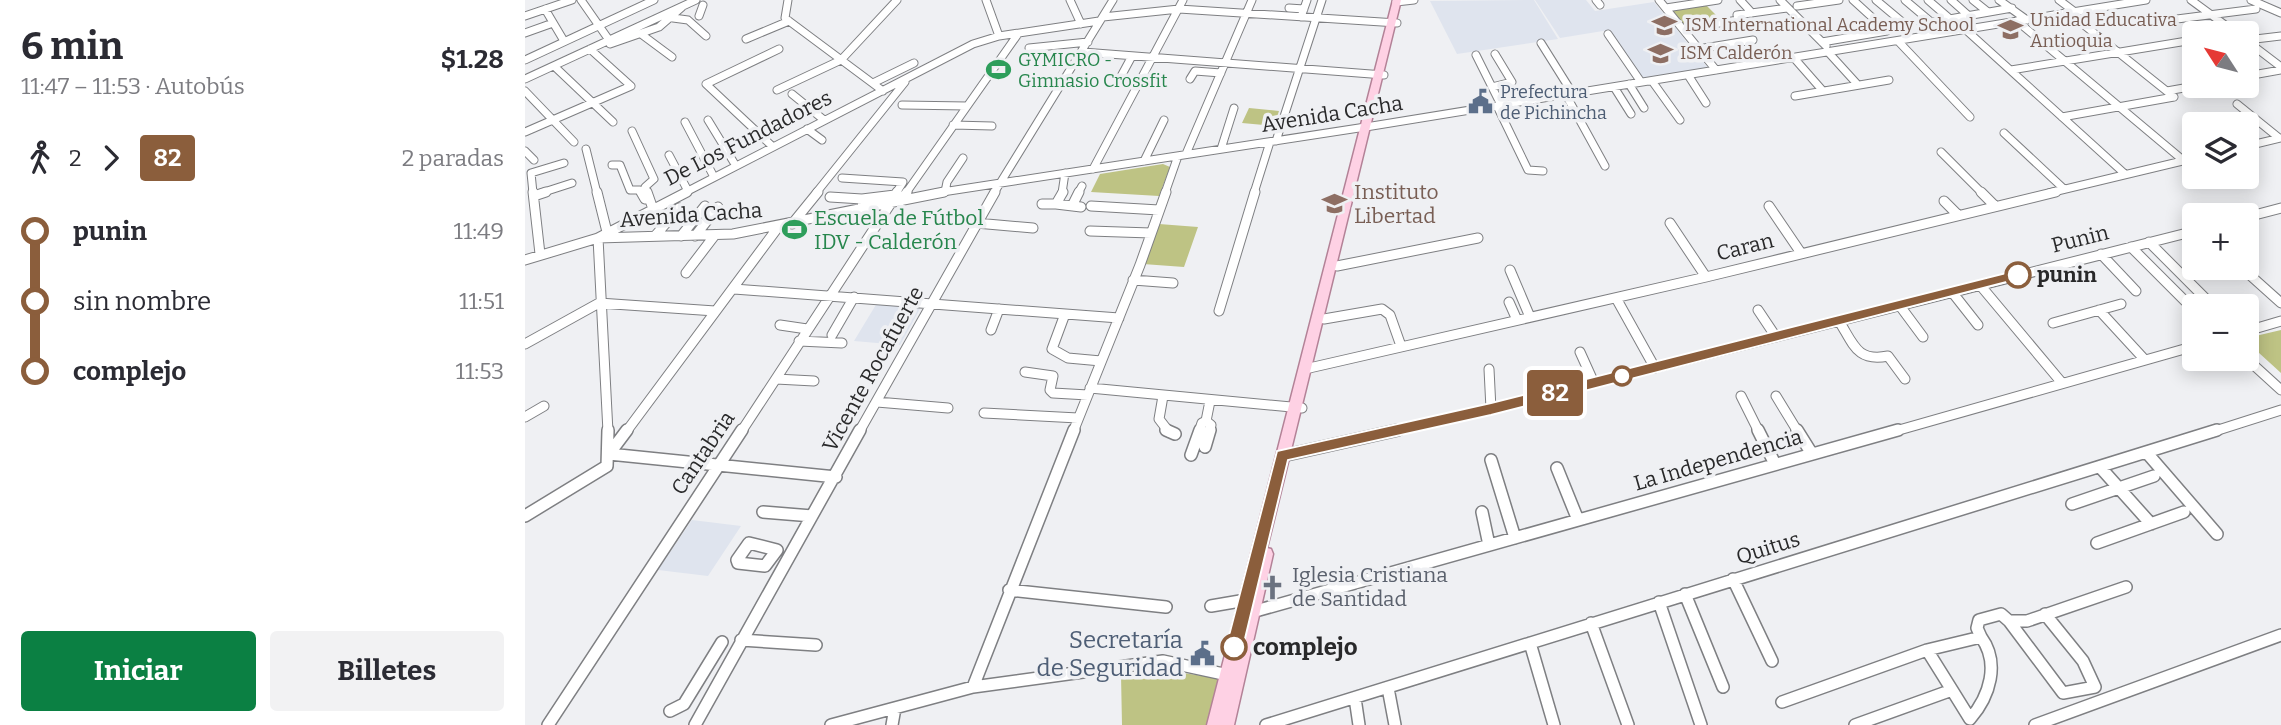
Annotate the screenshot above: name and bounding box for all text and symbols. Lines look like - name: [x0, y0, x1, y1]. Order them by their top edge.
- place label: Unidad Educativa Antioquia: [2030, 9, 2177, 52]
- school or university icon: ISM International Academy School: [1651, 11, 1679, 39]
- place label: ISM International Academy School: [1685, 14, 1974, 36]
- school or university icon: Unidad Educativa Antioquia: [1996, 16, 2024, 44]
- north arrow: [2182, 21, 2259, 98]
- map controls: [2182, 21, 2259, 371]
- text: 6 min: [21, 23, 123, 69]
- school or university icon: ISM Calderón: [1646, 39, 1674, 67]
- place label: ISM Calderón: [1680, 42, 1793, 64]
- text: $1.28: [441, 44, 504, 75]
- place label: GYMICRO - Gimnasio Crossfit: [1018, 49, 1168, 92]
- sports icon: GYMICRO - Gimnasio Crossfit: [984, 56, 1012, 84]
- text: 11:47 – 11:53 · Autobús: [21, 72, 245, 100]
- place label: Prefectura de Pichincha: [1500, 81, 1607, 124]
- street label: De Los Fundadores: [660, 85, 836, 191]
- public building icon: Prefectura de Pichincha: [1466, 88, 1494, 116]
- street label: Avenida Cacha: [1259, 90, 1405, 138]
- button: layers: [2182, 112, 2259, 189]
- icon: walk: [21, 139, 59, 177]
- icon: forward: [92, 139, 130, 177]
- text: 2: [69, 144, 82, 172]
- text: 82: [154, 144, 181, 172]
- text: 2 paradas: [402, 144, 504, 172]
- place label: Instituto Libertad: [1354, 179, 1439, 229]
- school or university icon: Instituto Libertad: [1320, 190, 1348, 218]
- street label: Avenida Cacha: [619, 197, 764, 233]
- button: +: [2182, 203, 2259, 280]
- place label: Escuela de Fútbol IDV - Calderón: [814, 205, 983, 255]
- text: punin: [73, 216, 147, 247]
- sports icon: Escuela de Fútbol IDV - Calderón: [780, 216, 808, 244]
- text: 11:49: [454, 217, 504, 245]
- street label: Punin: [2049, 219, 2111, 259]
- street label: Caran: [1714, 227, 1776, 267]
- marker: punin: [2005, 262, 2031, 288]
- place label: punin: [2037, 262, 2097, 288]
- street label: Vicente Rocafuerte: [817, 282, 929, 456]
- text: sin nombre: [73, 286, 211, 317]
- text: 11:51: [459, 287, 504, 315]
- button: −: [2182, 294, 2259, 371]
- text: complejo: [73, 356, 186, 387]
- text: 11:53: [456, 357, 504, 385]
- unlabelled marker: [1612, 366, 1632, 386]
- line badge: 82: [1523, 370, 1587, 416]
- text: 82: [1541, 379, 1569, 407]
- street label: Cantabria: [666, 406, 741, 500]
- street label: La Independencia: [1631, 423, 1806, 496]
- street label: Quitus: [1733, 526, 1803, 570]
- place label: Iglesia Cristiana de Santidad: [1292, 562, 1448, 612]
- church icon: Iglesia Cristiana de Santidad: [1258, 573, 1286, 601]
- place label: Secretaría de Seguridad: [1037, 626, 1183, 682]
- button: Iniciar: [21, 631, 256, 711]
- button: Billetes: [270, 631, 504, 711]
- place label: complejo: [1253, 633, 1358, 661]
- marker: complejo: [1221, 634, 1247, 660]
- public building icon: Secretaría de Seguridad: [1189, 640, 1217, 668]

